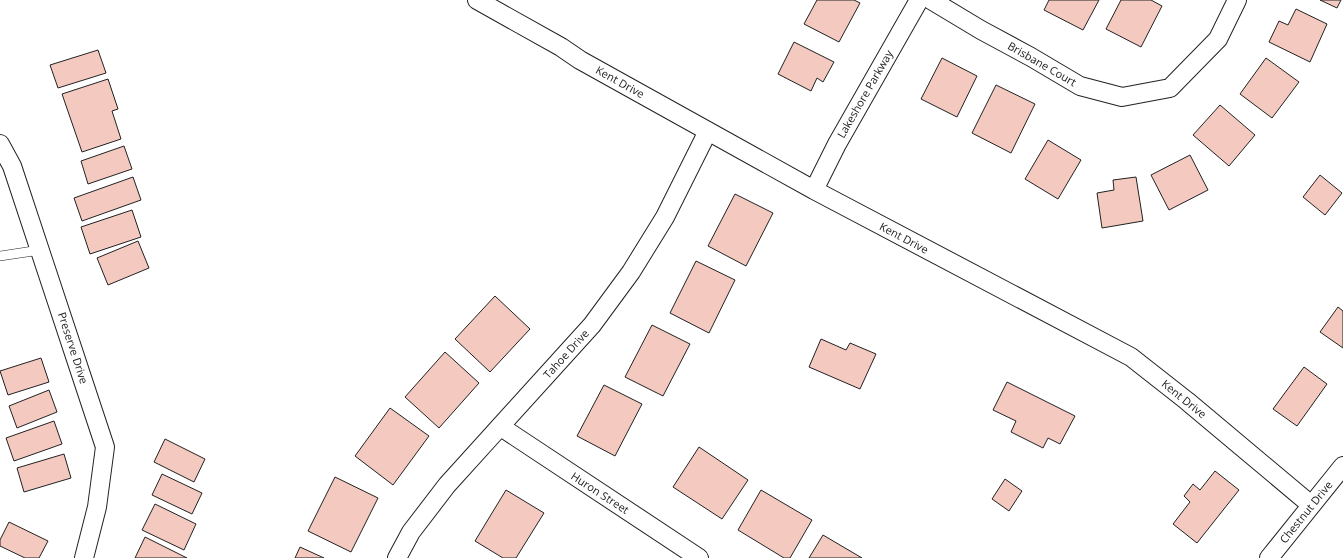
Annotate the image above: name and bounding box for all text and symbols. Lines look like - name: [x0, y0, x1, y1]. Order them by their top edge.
- street label: Brisbane Court: [1005, 38, 1079, 89]
- street label: Lakeshore Parkway: [833, 47, 896, 140]
- street label: Kent Drive: [593, 62, 647, 101]
- street label: Kent Drive: [877, 218, 931, 257]
- street label: Preserve Drive: [55, 310, 92, 386]
- street label: Tahoe Drive: [539, 326, 592, 382]
- street label: Kent Drive: [1159, 376, 1210, 421]
- street label: Huron Street: [568, 468, 632, 517]
- street label: Chestnut Drive: [1276, 477, 1335, 546]

